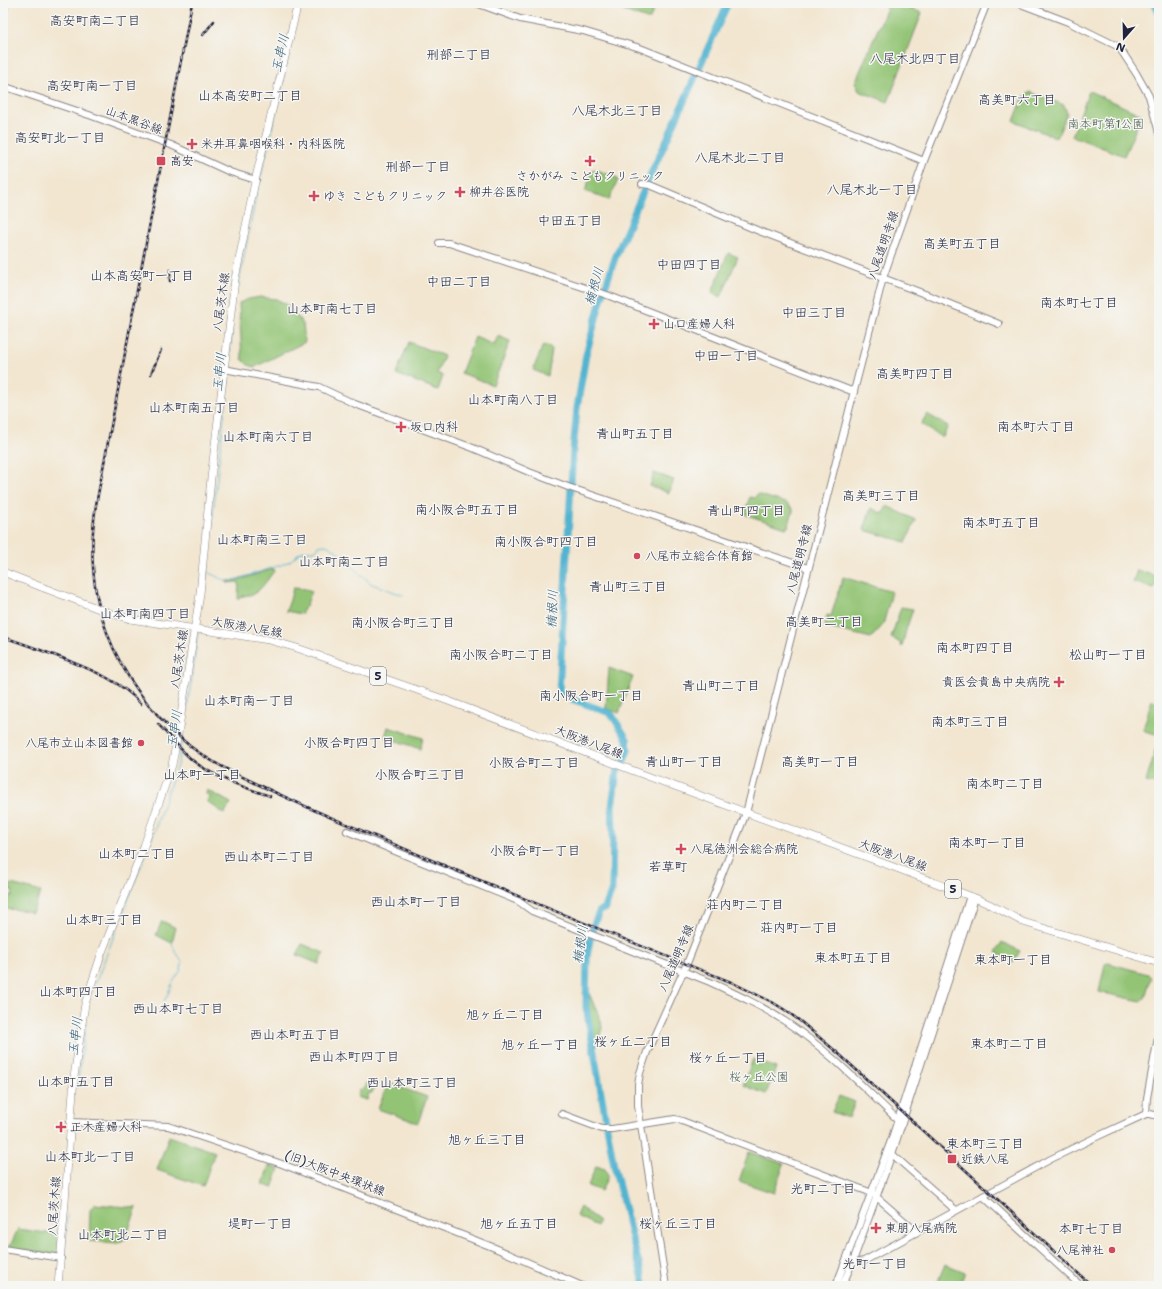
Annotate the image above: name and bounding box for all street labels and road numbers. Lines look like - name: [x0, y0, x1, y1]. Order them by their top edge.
- street label: 山本黒谷線: [103, 102, 165, 138]
- street label: 八尾道明寺線: [864, 208, 902, 282]
- street label: 八尾茨木線: [209, 271, 233, 333]
- street label: 八尾道明寺線: [783, 522, 815, 596]
- street label: 大阪港八尾線: [210, 613, 284, 641]
- street label: 八尾茨木線: [166, 628, 192, 690]
- road number: 5: [370, 667, 386, 685]
- street label: 大阪港八尾線: [553, 722, 625, 762]
- street label: 大阪港八尾線: [856, 835, 930, 875]
- road number: 5: [945, 880, 961, 898]
- street label: 八尾道明寺線: [655, 922, 697, 994]
- street label: (旧)大阪中央環状線: [283, 1147, 387, 1199]
- street label: 八尾茨木線: [44, 1176, 64, 1236]

